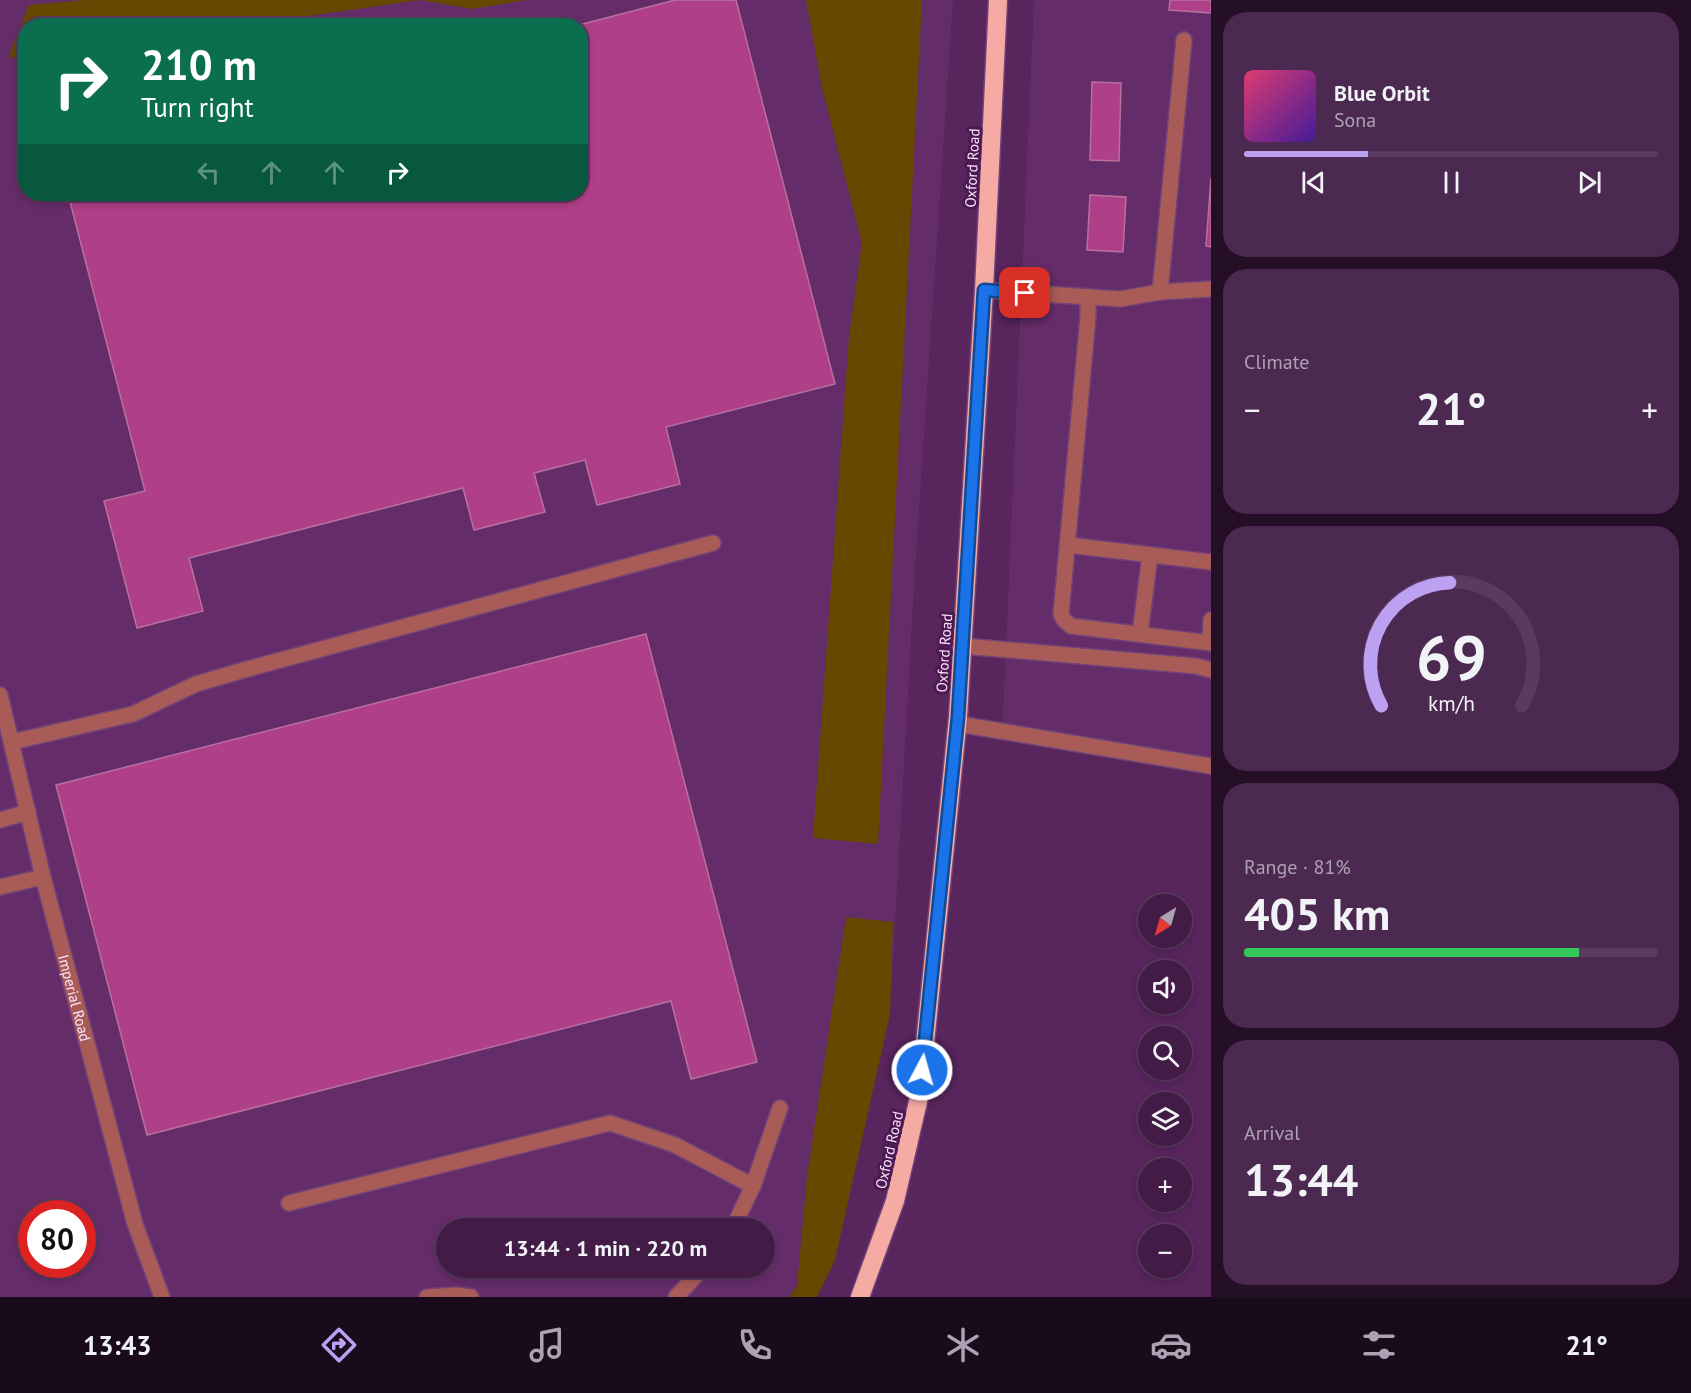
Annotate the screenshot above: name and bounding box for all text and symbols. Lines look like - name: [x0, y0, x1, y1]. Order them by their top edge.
- text: 210 m: [141, 37, 257, 92]
- icon: right: [42, 42, 120, 120]
- text: Blue Orbit: [1334, 79, 1430, 107]
- text: Turn right: [141, 90, 254, 124]
- text: Sona: [1334, 107, 1376, 133]
- street label: Oxford Road: [960, 128, 984, 208]
- icon: left: [192, 156, 225, 189]
- icon: ahead: [255, 156, 288, 189]
- icon: ahead: [318, 156, 351, 189]
- icon: right: [381, 156, 414, 189]
- icon: previous: [1297, 166, 1330, 199]
- icon: pause: [1435, 166, 1468, 199]
- icon: next: [1573, 166, 1606, 199]
- pin: [999, 267, 1050, 318]
- icon: arrive: [1008, 276, 1041, 309]
- text: Climate: [1244, 349, 1310, 375]
- text: 21°: [1416, 379, 1486, 437]
- text: −: [1244, 388, 1261, 431]
- text: +: [1641, 388, 1658, 431]
- street label: Oxford Road: [932, 613, 956, 693]
- text: 69: [1416, 616, 1486, 697]
- text: km/h: [1427, 689, 1474, 717]
- text: Range · 81%: [1244, 854, 1351, 880]
- text: 405 km: [1244, 884, 1390, 942]
- north arrow: [1138, 894, 1192, 948]
- map controls: [1138, 894, 1192, 1278]
- street label: Imperial Road: [54, 952, 96, 1043]
- button: sound: [1138, 960, 1192, 1014]
- button: search: [1138, 1026, 1192, 1080]
- position arrow: [890, 1038, 954, 1102]
- button: layers: [1138, 1092, 1192, 1146]
- street label: Oxford Road: [871, 1109, 907, 1191]
- text: Arrival: [1244, 1120, 1300, 1146]
- text: 13:44: [1244, 1150, 1358, 1208]
- button: +: [1138, 1158, 1192, 1212]
- speed limit sign: 80: [18, 1200, 96, 1278]
- button: −: [1138, 1224, 1192, 1278]
- text: 13:44 · 1 min · 220 m: [504, 1234, 707, 1262]
- icon: directions: [318, 1324, 360, 1366]
- icon: music: [526, 1324, 568, 1366]
- icon: phone: [734, 1324, 776, 1366]
- icon: climate: [942, 1324, 984, 1366]
- icon: car: [1150, 1324, 1192, 1366]
- icon: filters: [1358, 1324, 1400, 1366]
- text: 13:43: [83, 1328, 152, 1362]
- text: 21°: [1566, 1328, 1608, 1362]

